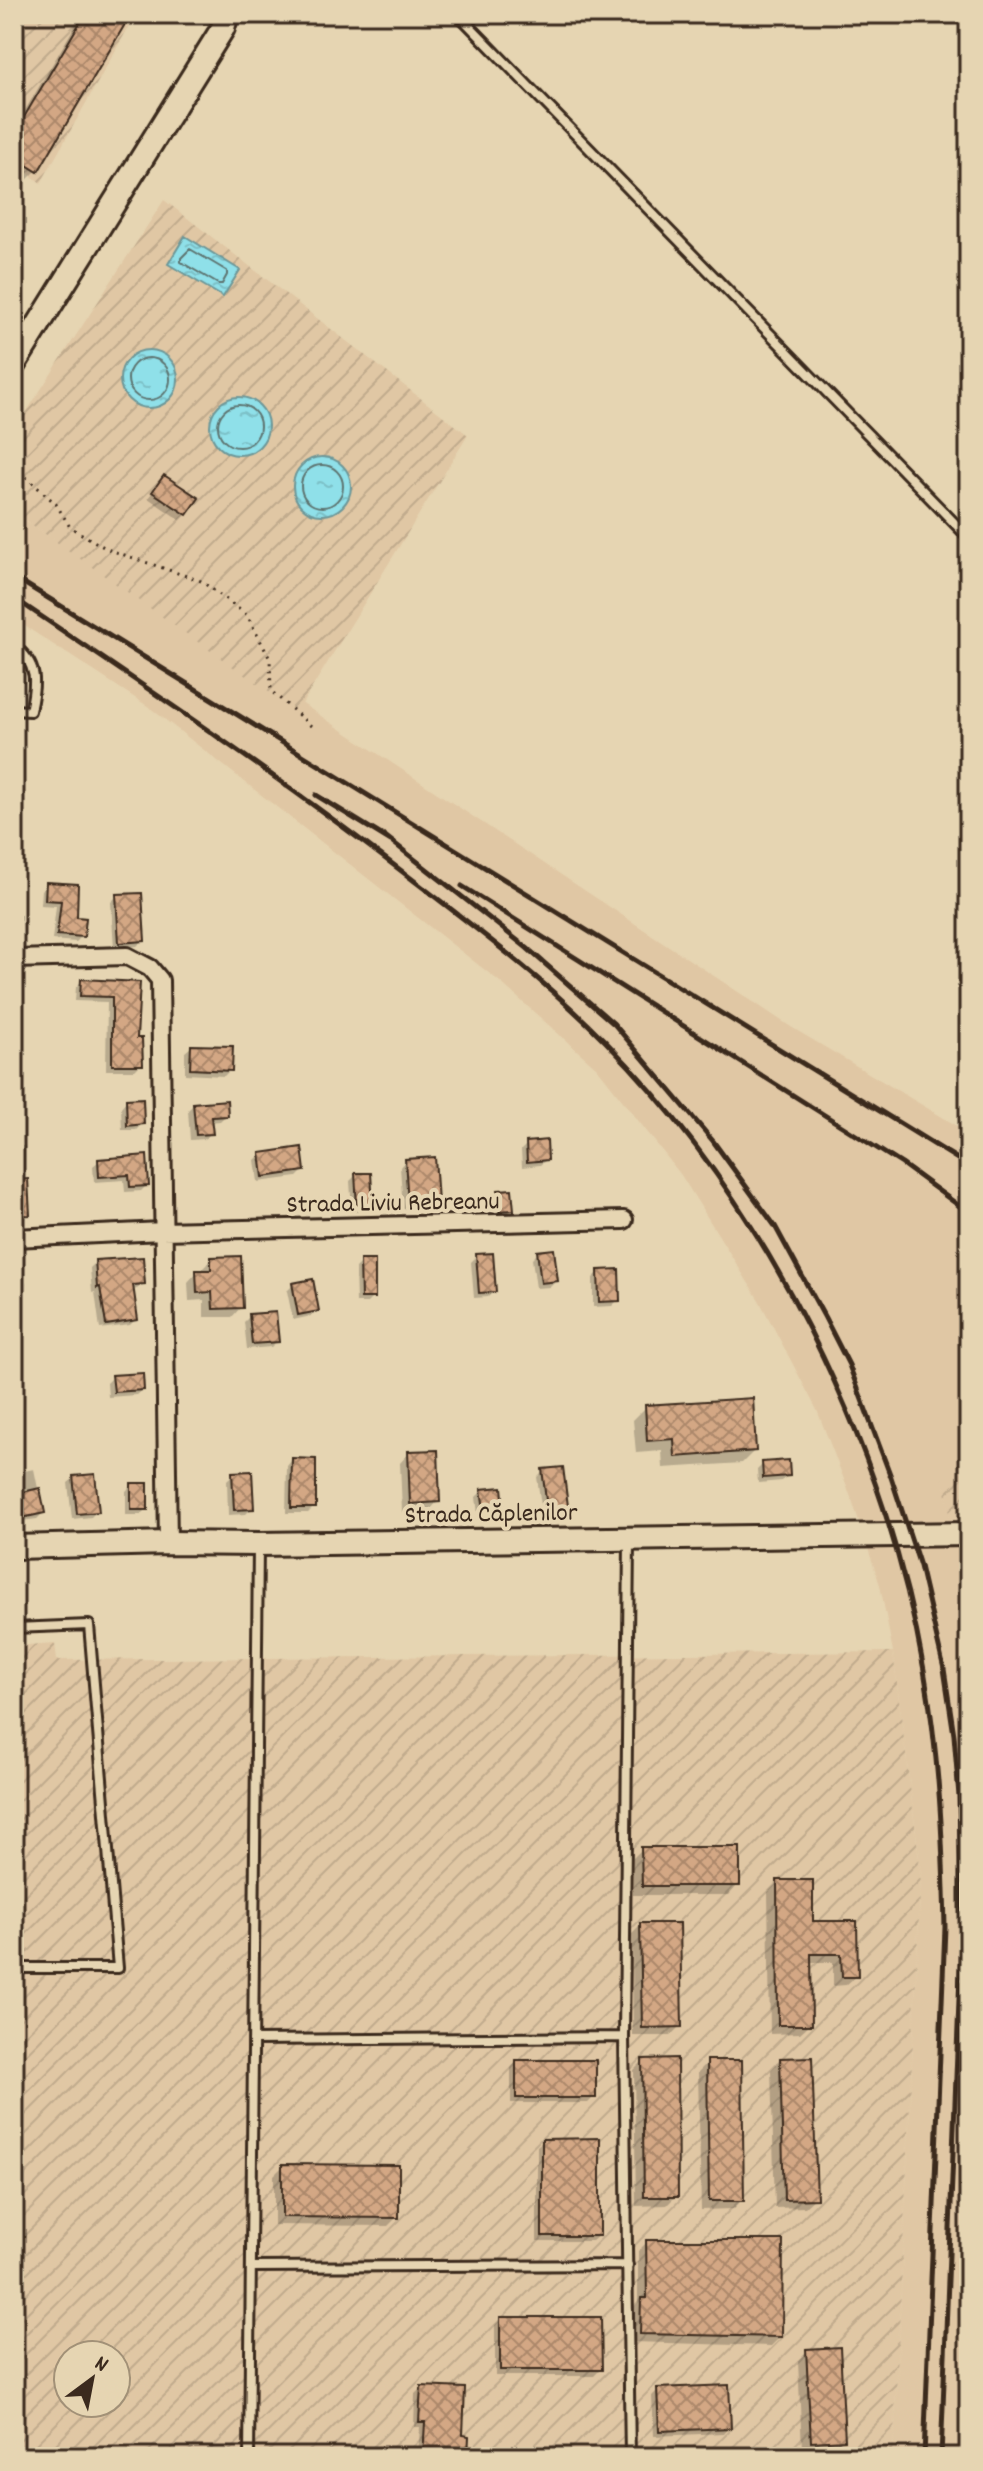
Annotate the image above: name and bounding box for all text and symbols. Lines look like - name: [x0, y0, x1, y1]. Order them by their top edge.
- street label: Strada Liviu Rebreanu: [286, 1184, 500, 1225]
- street label: Strada Căplenilor: [404, 1495, 578, 1536]
- north arrow: [52, 2339, 132, 2419]
- text: N: [88, 2349, 114, 2381]

